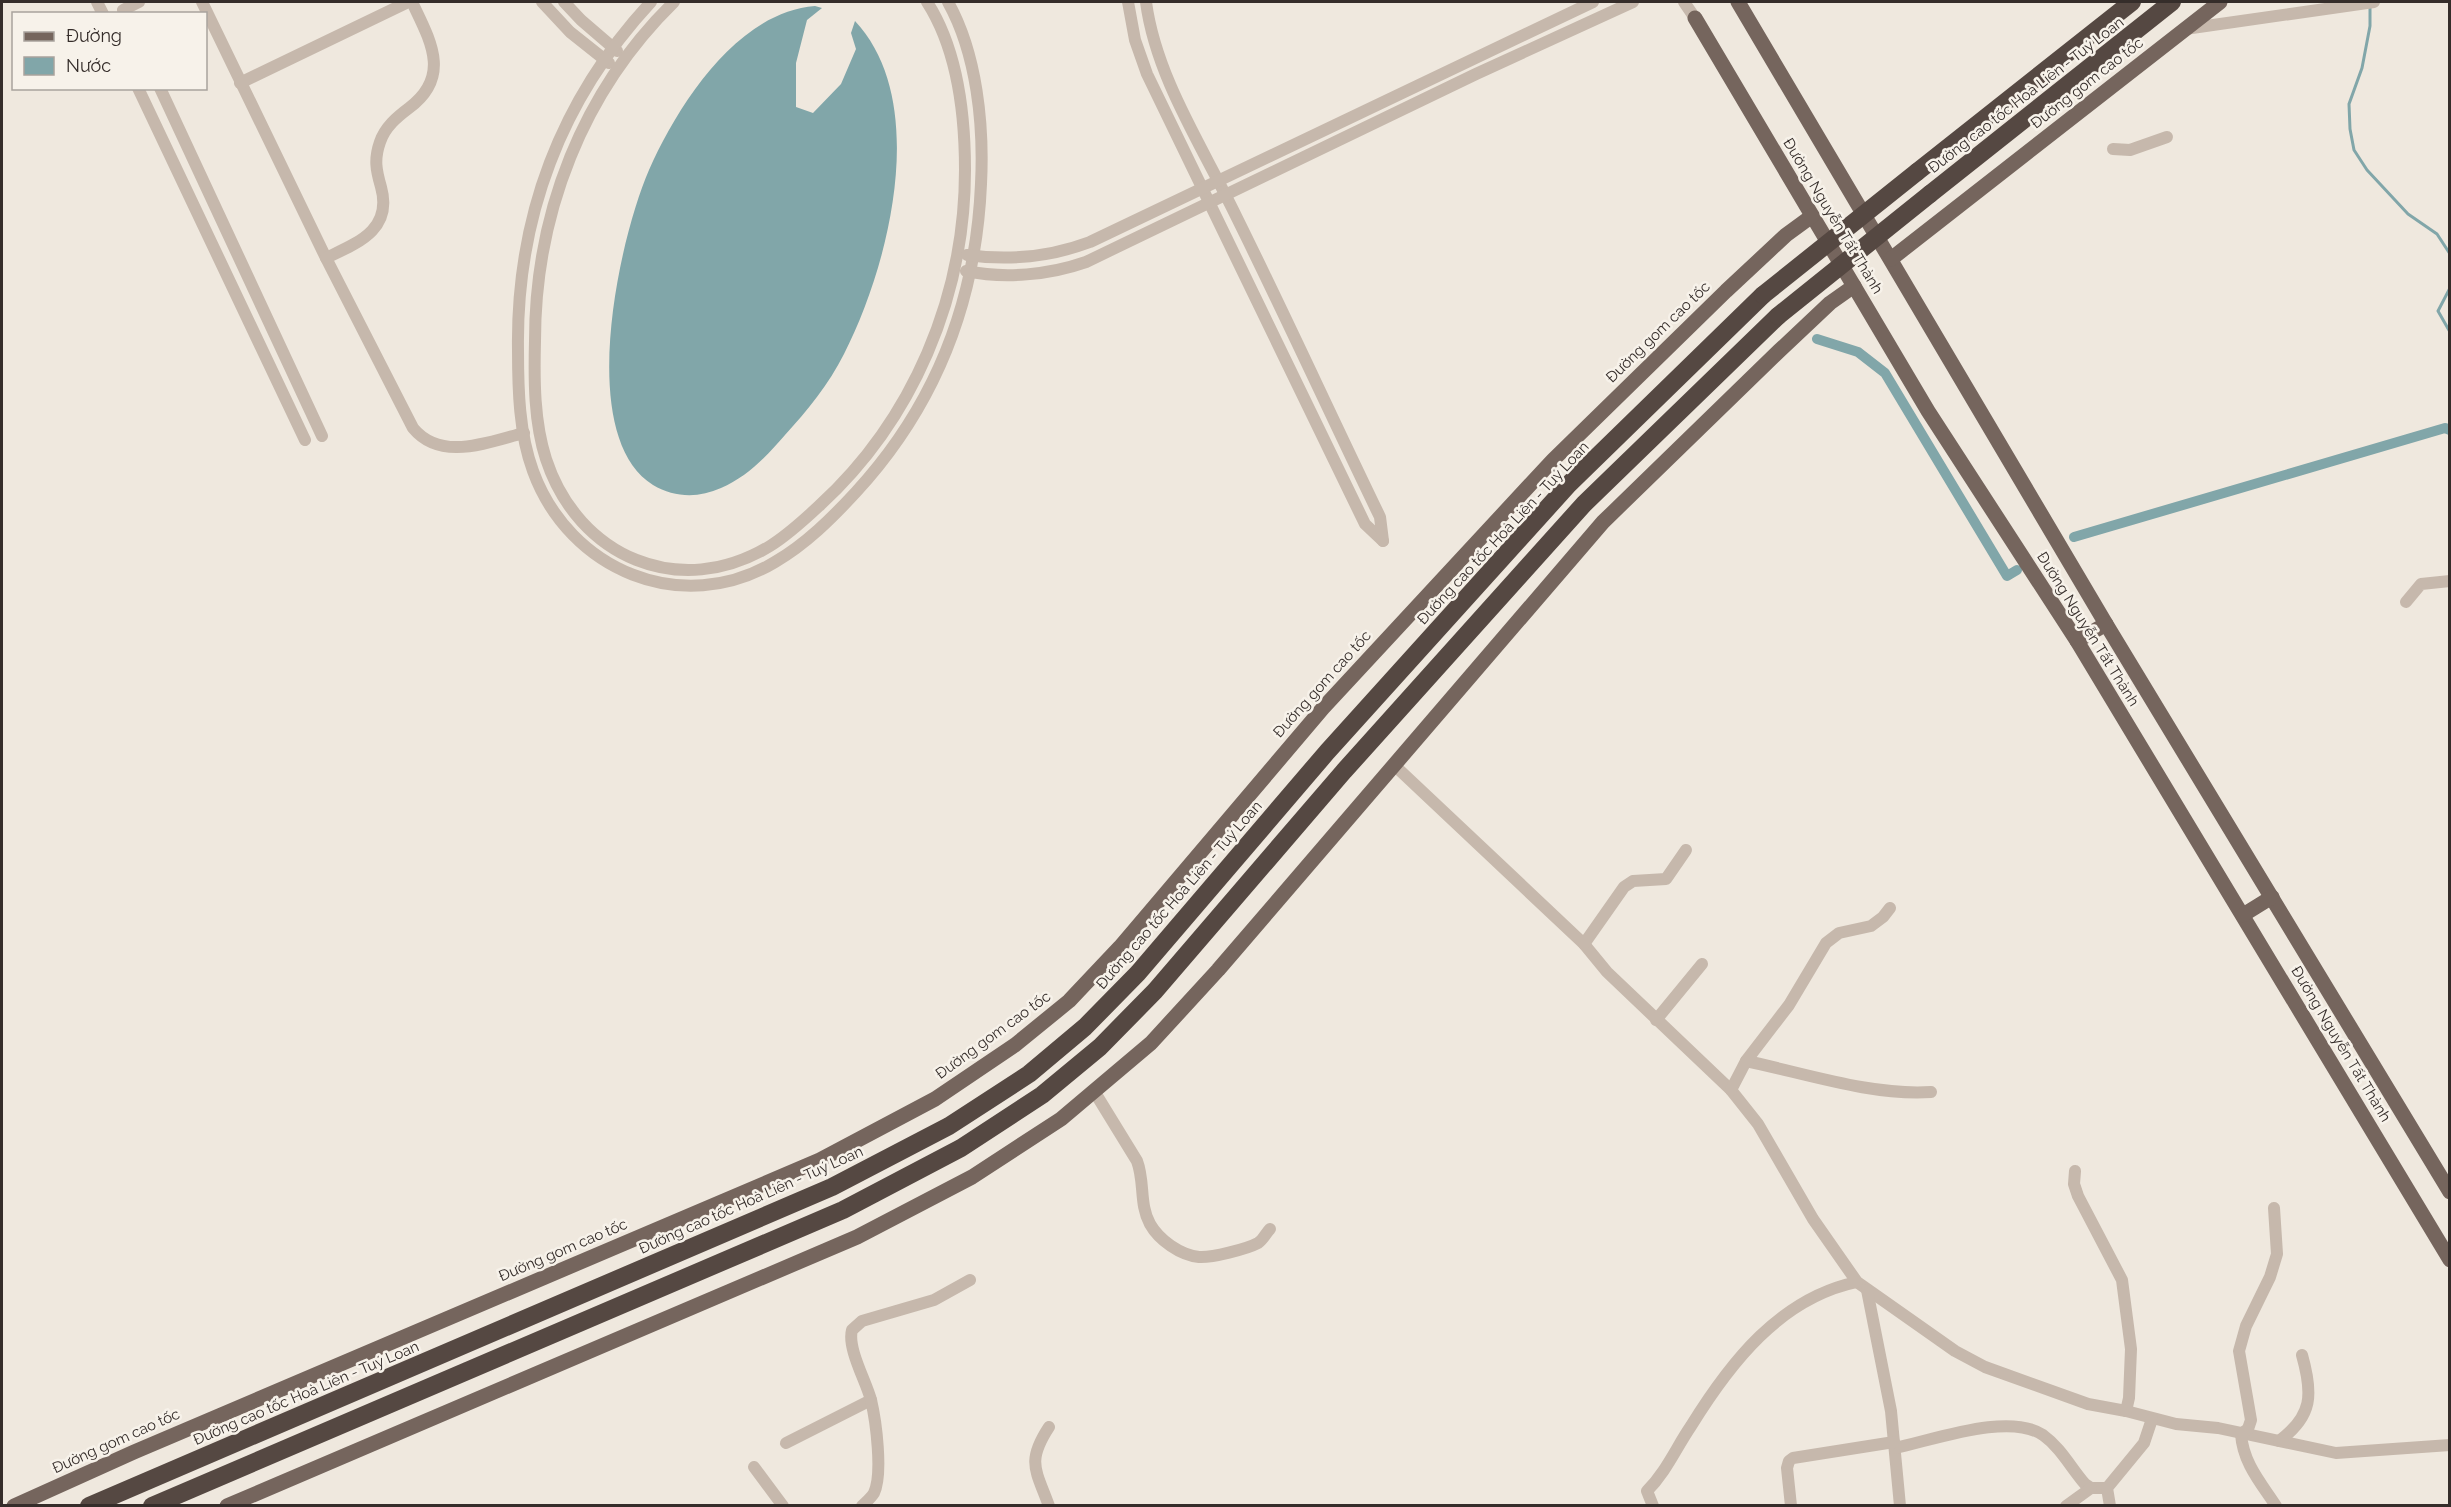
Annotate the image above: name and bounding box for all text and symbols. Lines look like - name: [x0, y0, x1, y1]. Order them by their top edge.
- legend: [12, 12, 207, 90]
- street label: Đường cao tốc Hoà Liên - Tuý Loan: [1925, 13, 2127, 177]
- text: Đường: [66, 25, 122, 46]
- street label: Đường gom cao tốc: [2027, 34, 2147, 132]
- text: Nước: [66, 55, 111, 76]
- street label: Đường Nguyễn Tất Thành: [1779, 135, 1887, 297]
- street label: Đường gom cao tốc: [1602, 278, 1714, 386]
- street label: Đường cao tốc Hoà Liên - Tuý Loan: [1413, 438, 1593, 628]
- street label: Đường Nguyễn Tất Thành: [2033, 549, 2143, 709]
- street label: Đường gom cao tốc: [1269, 627, 1375, 741]
- street label: Đường cao tốc Hoà Liên - Tuý Loan: [1092, 797, 1266, 993]
- street label: Đường Nguyễn Tất Thành: [2287, 963, 2395, 1125]
- street label: Đường gom cao tốc: [932, 987, 1054, 1083]
- street label: Đường cao tốc Hoà Liên - Tuý Loan: [636, 1142, 866, 1258]
- street label: Đường gom cao tốc: [496, 1215, 630, 1285]
- street label: Đường cao tốc Hoà Liên - Tuý Loan: [190, 1337, 422, 1449]
- street label: Đường gom cao tốc: [49, 1405, 183, 1477]

